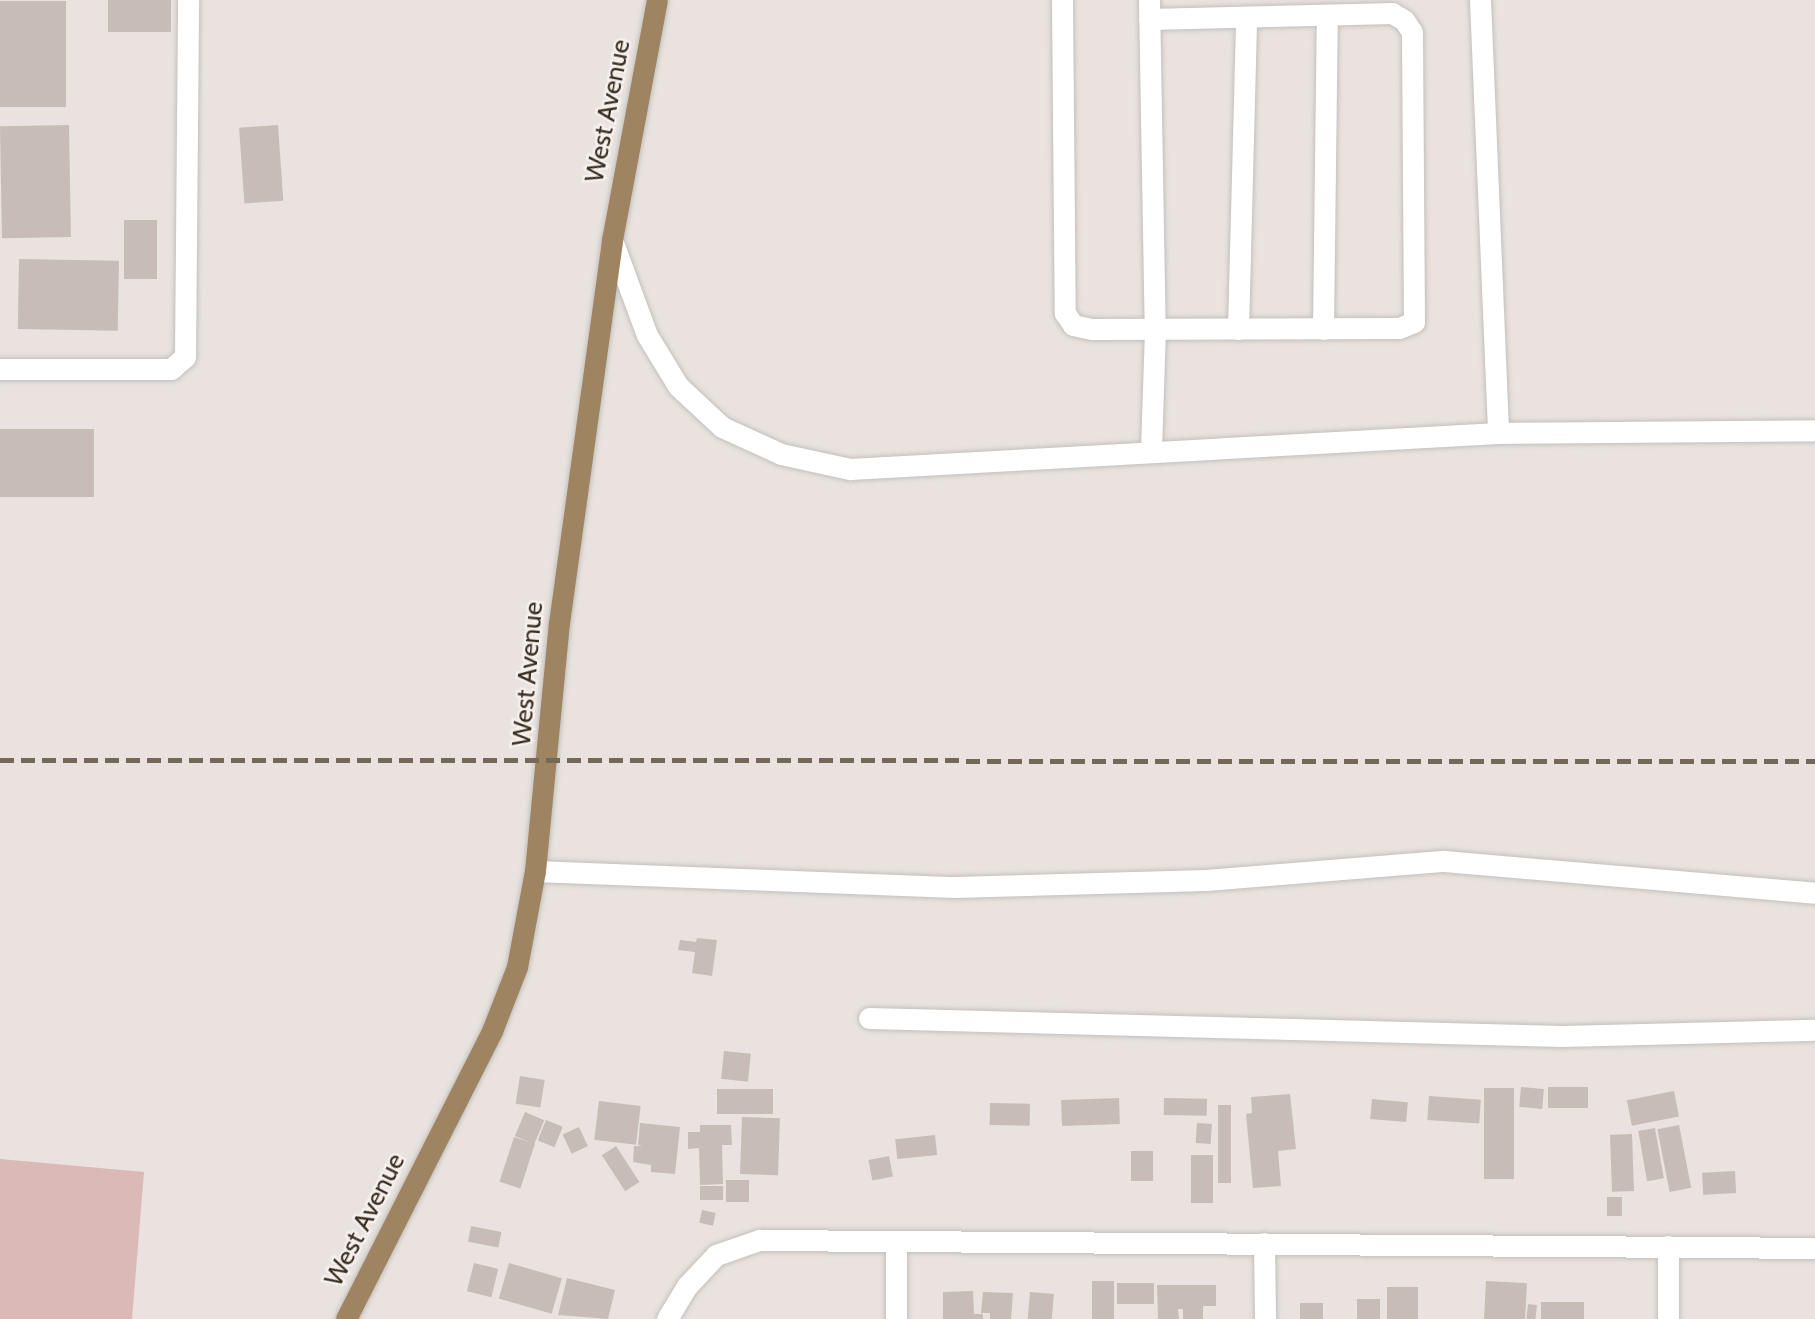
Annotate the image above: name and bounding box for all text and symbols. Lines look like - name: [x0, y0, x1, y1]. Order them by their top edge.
- street label: West Avenue: [579, 37, 637, 185]
- street label: West Avenue: [506, 601, 550, 747]
- street label: West Avenue: [318, 1148, 412, 1292]

